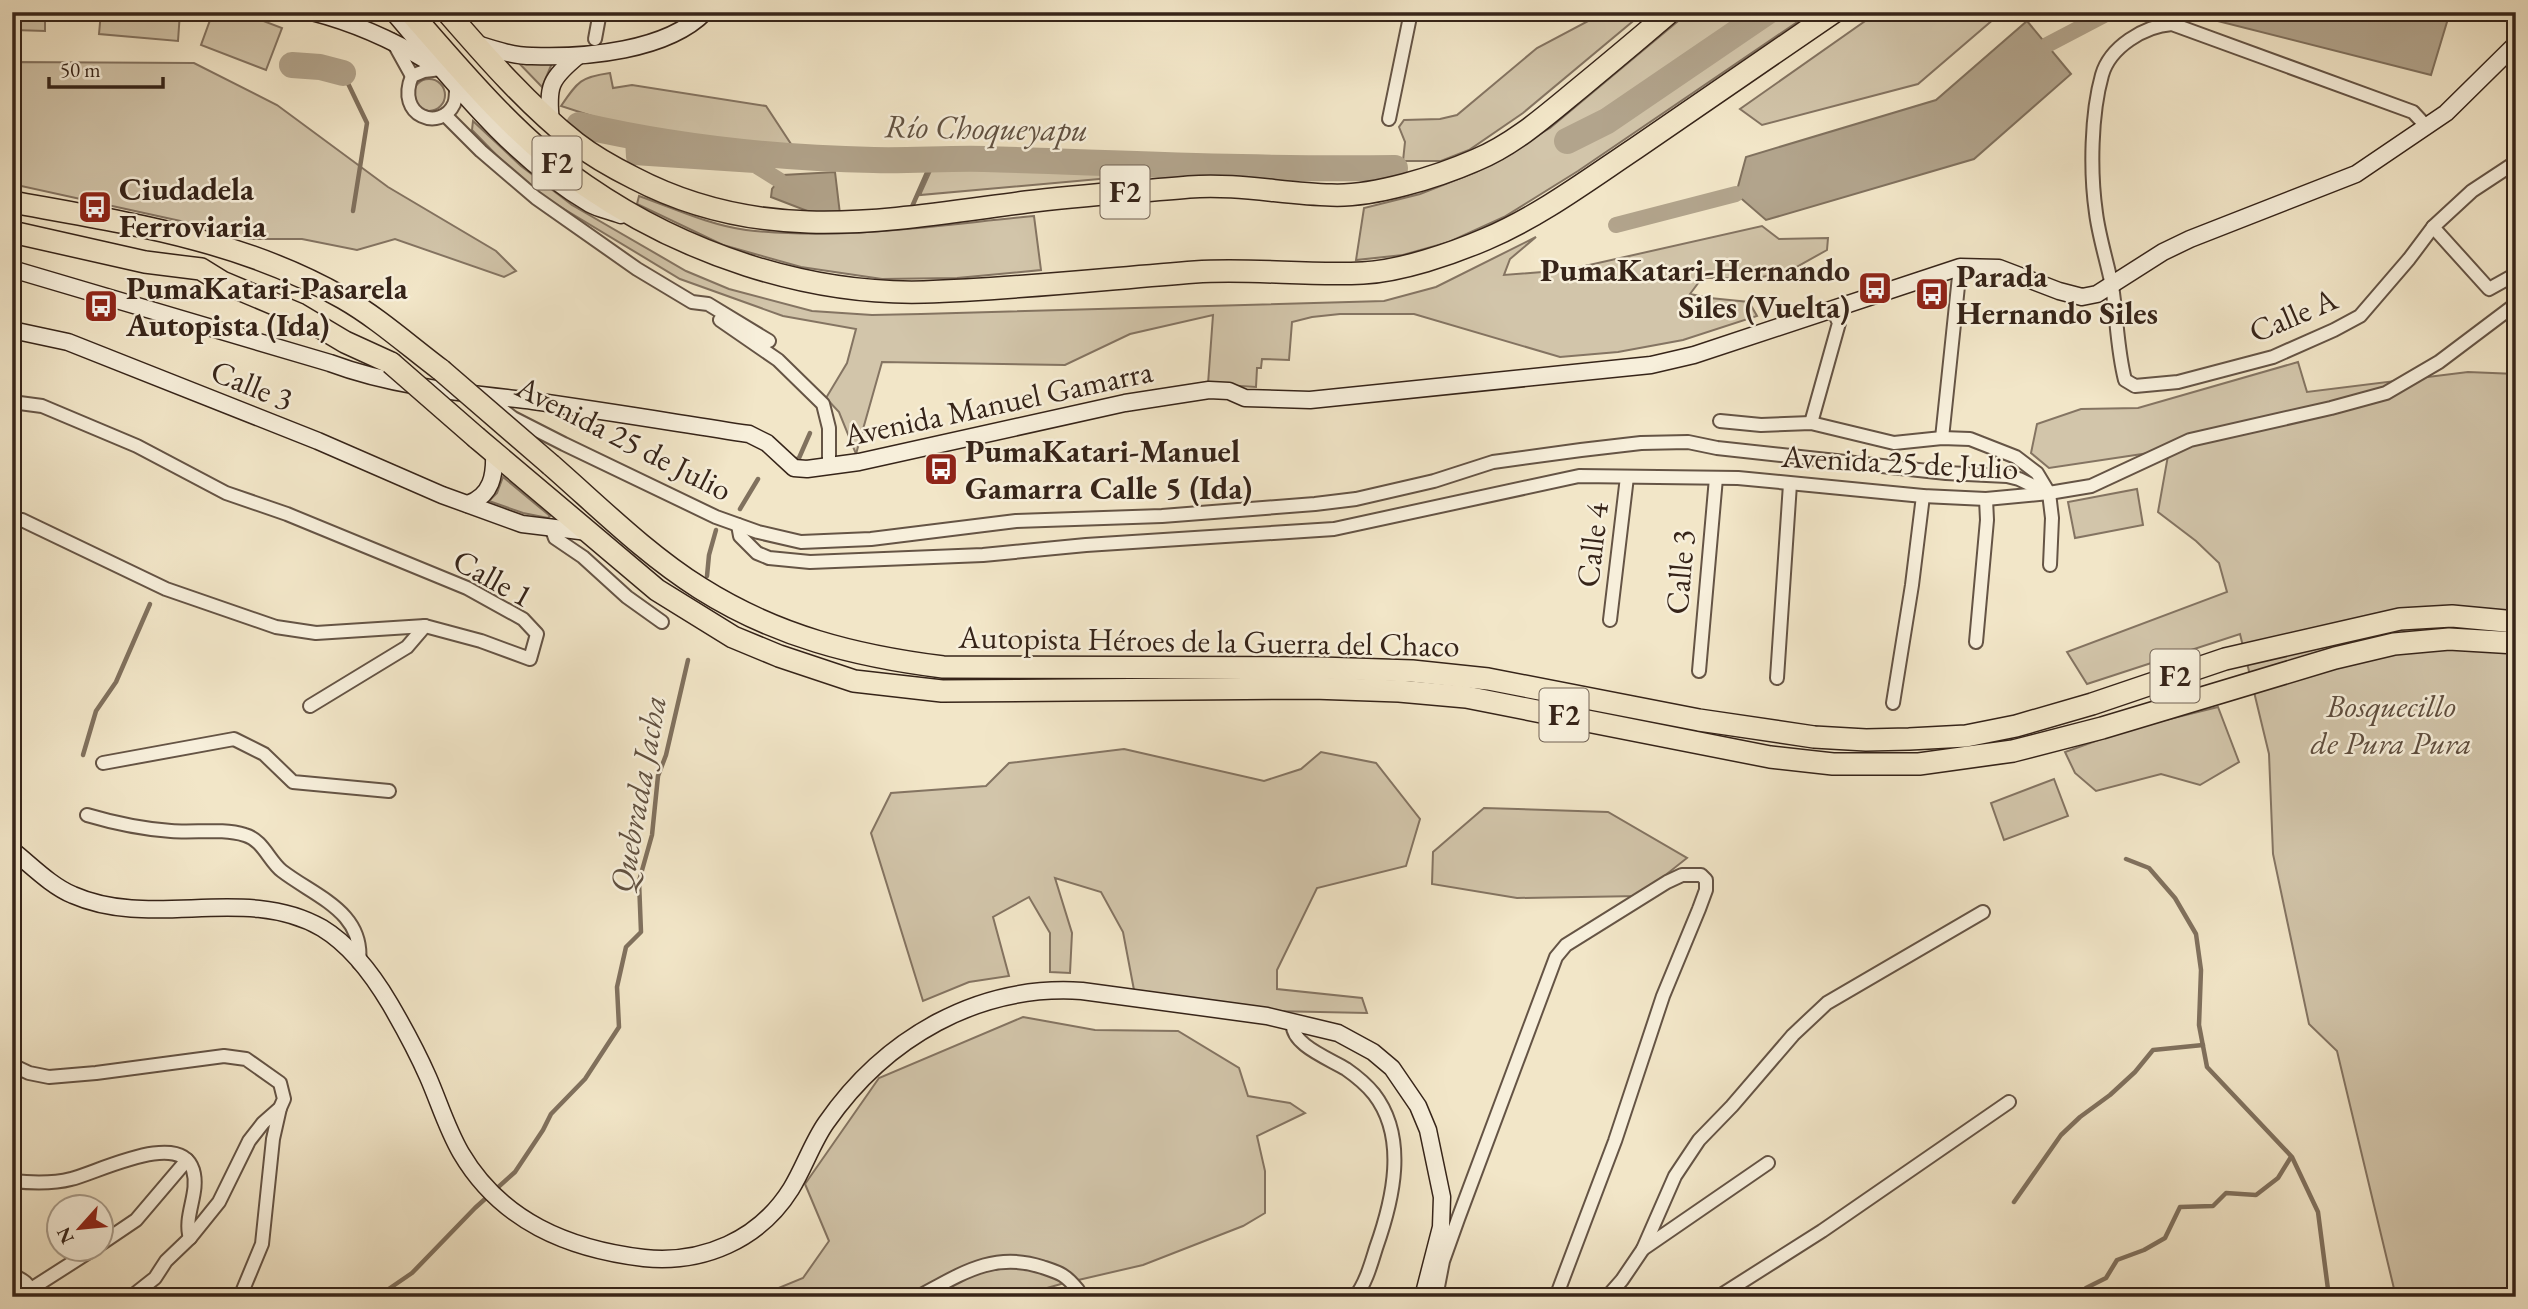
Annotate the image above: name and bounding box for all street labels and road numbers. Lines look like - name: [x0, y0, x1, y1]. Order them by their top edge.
- road number: F2: [532, 136, 582, 190]
- road number: F2: [1100, 166, 1150, 218]
- street label: Calle A: [2243, 277, 2344, 352]
- street label: Calle 3: [205, 350, 299, 420]
- street label: Avenida Manuel Gamarra: [839, 350, 1157, 456]
- street label: Avenida 25 de Julio: [508, 365, 739, 511]
- street label: Avenida 25 de Julio: [1780, 435, 2019, 489]
- street label: Calle 4: [1566, 500, 1618, 590]
- street label: Calle 3: [1655, 528, 1705, 616]
- street label: Calle 1: [446, 539, 540, 617]
- street label: Autopista Héroes de la Guerra del Chaco: [957, 616, 1460, 666]
- road number: F2: [2150, 650, 2200, 702]
- road number: F2: [1540, 688, 1588, 742]

